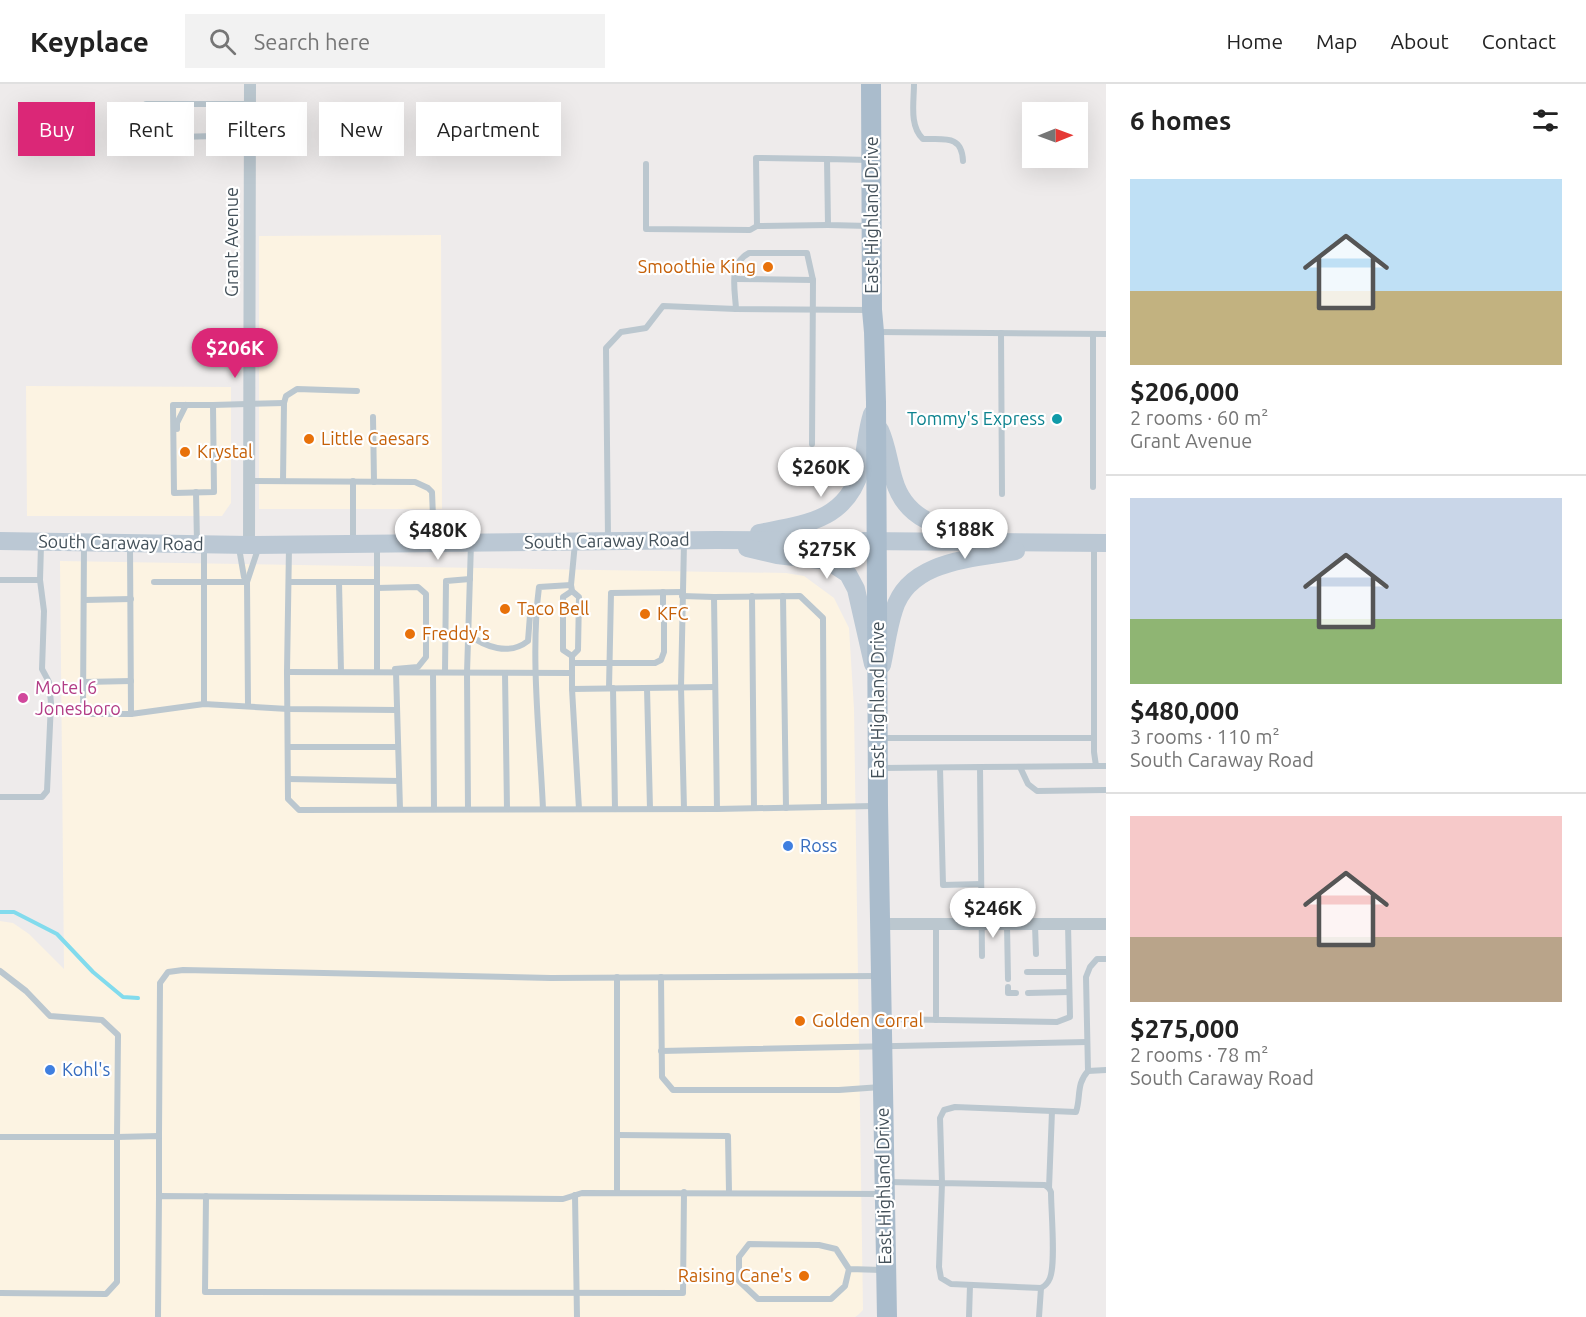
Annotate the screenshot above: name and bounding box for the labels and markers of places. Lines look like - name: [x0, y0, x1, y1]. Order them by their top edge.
- place label: Smoothie King: [638, 256, 756, 276]
- marker: Smoothie King: [761, 260, 775, 274]
- pin: $206K: [193, 328, 277, 379]
- place label: Tommy's Express: [907, 408, 1045, 428]
- marker: Tommy's Express: [1050, 412, 1064, 426]
- place label: Little Caesars: [321, 428, 430, 448]
- marker: Little Caesars: [302, 432, 316, 446]
- place label: Krystal: [197, 441, 253, 461]
- marker: Krystal: [178, 445, 192, 459]
- pin: $260K: [779, 447, 863, 498]
- pin: $188K: [923, 509, 1007, 560]
- pin: $480K: [396, 510, 480, 561]
- pin: $275K: [785, 529, 869, 580]
- place label: Taco Bell: [517, 598, 590, 618]
- marker: Taco Bell: [498, 602, 512, 616]
- place label: KFC: [657, 603, 688, 623]
- marker: KFC: [638, 607, 652, 621]
- place label: Freddy's: [422, 623, 490, 643]
- marker: Freddy's: [403, 627, 417, 641]
- place label: Motel 6 Jonesboro: [35, 677, 121, 718]
- marker: Motel 6 Jonesboro: [16, 691, 30, 705]
- place label: Ross: [800, 835, 838, 855]
- marker: Ross: [781, 839, 795, 853]
- pin: $246K: [951, 888, 1035, 939]
- place label: Golden Corral: [812, 1010, 923, 1030]
- marker: Golden Corral: [793, 1014, 807, 1028]
- place label: Kohl's: [62, 1059, 111, 1079]
- marker: Kohl's: [43, 1063, 57, 1077]
- place label: Raising Cane's: [678, 1265, 792, 1285]
- marker: Raising Cane's: [797, 1269, 811, 1283]

